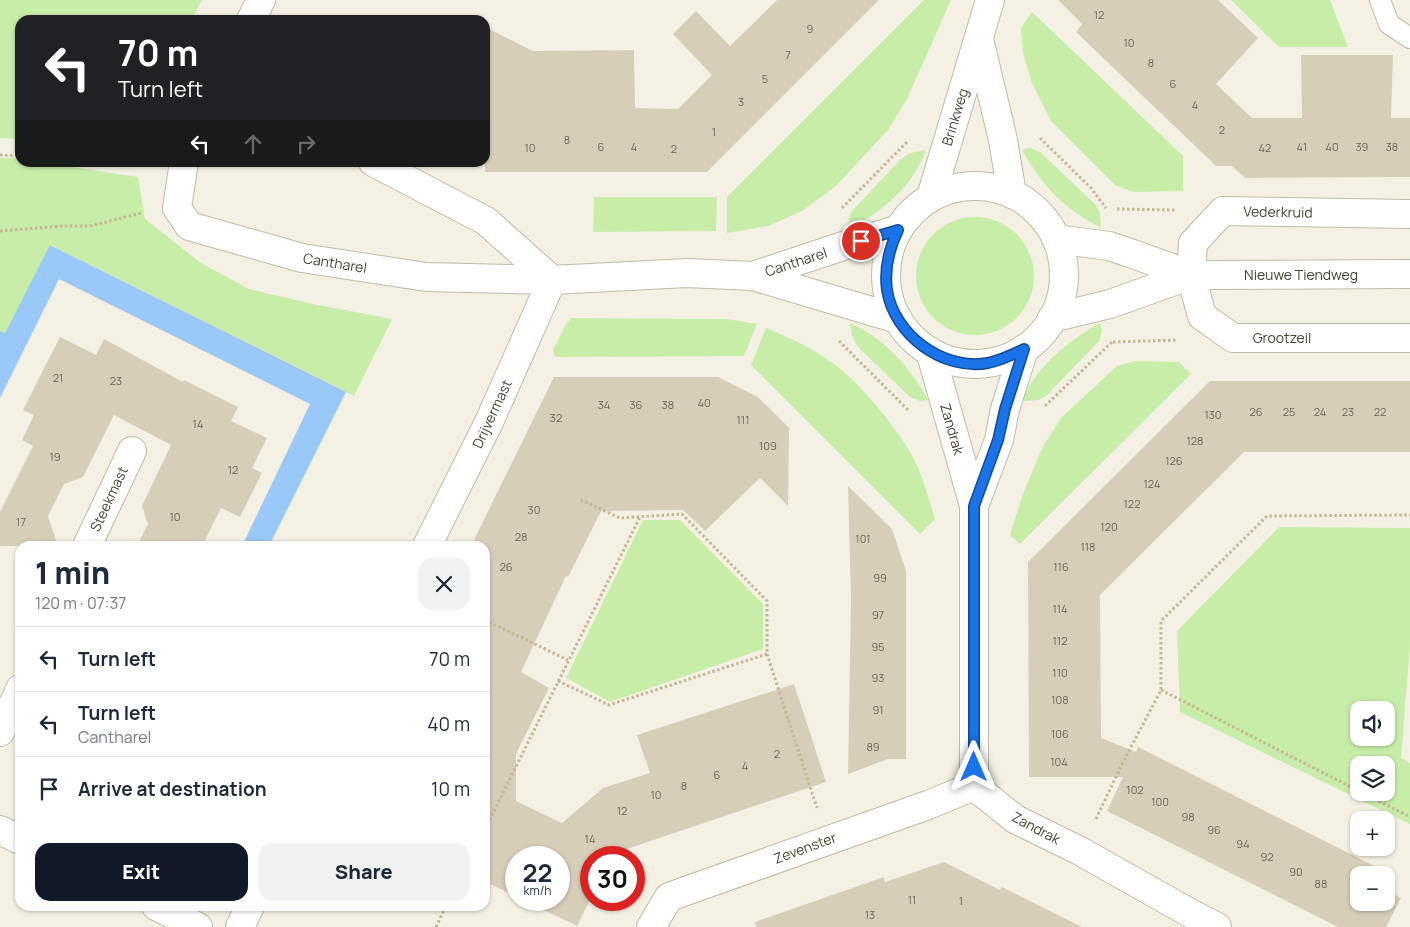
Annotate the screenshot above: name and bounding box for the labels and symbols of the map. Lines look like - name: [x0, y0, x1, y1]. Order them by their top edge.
- house number: 12: [1094, 7, 1104, 22]
- house number: 9: [807, 21, 814, 36]
- house number: 10: [1123, 35, 1135, 50]
- house number: 7: [785, 47, 791, 62]
- house number: 8: [1148, 55, 1154, 70]
- house number: 5: [762, 71, 768, 86]
- house number: 6: [1170, 76, 1177, 91]
- street label: Brinkweg: [937, 86, 972, 148]
- house number: 3: [738, 94, 744, 109]
- house number: 4: [1192, 97, 1198, 112]
- house number: 2: [1219, 122, 1225, 137]
- house number: 1: [712, 124, 716, 139]
- house number: 8: [564, 132, 570, 147]
- house number: 6: [598, 139, 605, 154]
- house number: 4: [631, 139, 637, 154]
- house number: 41: [1297, 139, 1307, 154]
- house number: 40: [1325, 139, 1339, 154]
- house number: 39: [1356, 139, 1369, 154]
- house number: 38: [1386, 139, 1398, 154]
- house number: 10: [524, 140, 536, 155]
- house number: 42: [1259, 140, 1271, 155]
- house number: 2: [671, 141, 677, 156]
- street label: Vederkruid: [1243, 201, 1313, 222]
- pin: [840, 220, 882, 262]
- street label: Cantharel: [762, 243, 829, 280]
- street label: Cantharel: [302, 248, 368, 277]
- street label: Nieuwe Tiendweg: [1244, 265, 1358, 284]
- street label: Grootzeil: [1253, 328, 1311, 347]
- house number: 21: [53, 370, 63, 385]
- house number: 23: [110, 373, 122, 388]
- street label: Drijvermast: [467, 376, 516, 451]
- house number: 40: [697, 395, 711, 410]
- house number: 34: [598, 397, 610, 412]
- house number: 36: [630, 397, 643, 412]
- house number: 38: [662, 397, 674, 412]
- street label: Zandrak: [936, 401, 969, 458]
- house number: 26: [1249, 404, 1263, 419]
- house number: 25: [1283, 404, 1295, 419]
- house number: 24: [1314, 404, 1326, 419]
- house number: 23: [1342, 404, 1354, 419]
- house number: 22: [1374, 404, 1386, 419]
- house number: 130: [1204, 407, 1222, 422]
- house number: 32: [550, 410, 562, 425]
- house number: 111: [737, 412, 749, 427]
- house number: 14: [193, 416, 203, 431]
- house number: 128: [1187, 433, 1203, 448]
- house number: 109: [759, 438, 777, 453]
- house number: 19: [49, 449, 61, 464]
- house number: 126: [1165, 453, 1183, 468]
- house number: 12: [228, 462, 238, 477]
- street label: Steekmast: [85, 463, 132, 534]
- house number: 124: [1144, 476, 1160, 491]
- house number: 122: [1124, 496, 1140, 511]
- house number: 30: [528, 502, 540, 517]
- house number: 10: [169, 509, 181, 524]
- house number: 17: [16, 514, 26, 529]
- house number: 120: [1100, 519, 1118, 534]
- house number: 28: [515, 529, 527, 544]
- house number: 101: [855, 531, 871, 546]
- house number: 118: [1081, 539, 1095, 554]
- house number: 26: [499, 559, 513, 574]
- house number: 116: [1053, 559, 1069, 574]
- house number: 99: [873, 570, 887, 585]
- house number: 114: [1052, 601, 1068, 616]
- house number: 97: [872, 607, 884, 622]
- house number: 112: [1053, 633, 1067, 648]
- house number: 95: [871, 639, 885, 654]
- house number: 110: [1052, 665, 1068, 680]
- house number: 93: [872, 670, 884, 685]
- house number: 108: [1051, 692, 1069, 707]
- house number: 91: [872, 702, 884, 717]
- house number: 106: [1051, 726, 1069, 741]
- house number: 89: [866, 739, 880, 754]
- position arrow: [947, 740, 999, 792]
- house number: 2: [774, 746, 780, 761]
- house number: 104: [1050, 754, 1068, 769]
- house number: 4: [742, 758, 748, 773]
- house number: 6: [714, 767, 721, 782]
- house number: 8: [681, 778, 687, 793]
- house number: 102: [1126, 782, 1144, 797]
- house number: 10: [650, 787, 662, 802]
- house number: 100: [1151, 794, 1169, 809]
- house number: 12: [617, 803, 627, 818]
- street label: Zandrak: [1009, 807, 1065, 849]
- house number: 98: [1181, 809, 1195, 824]
- house number: 96: [1207, 822, 1221, 837]
- street label: Zevenster: [771, 827, 839, 868]
- house number: 14: [585, 831, 595, 846]
- house number: 94: [1236, 836, 1250, 851]
- speed limit sign: 30: [580, 846, 645, 911]
- house number: 92: [1260, 849, 1274, 864]
- house number: 90: [1289, 864, 1303, 879]
- house number: 88: [1315, 876, 1327, 891]
- house number: 11: [908, 892, 916, 907]
- house number: 1: [959, 893, 963, 908]
- house number: 13: [865, 907, 875, 922]

